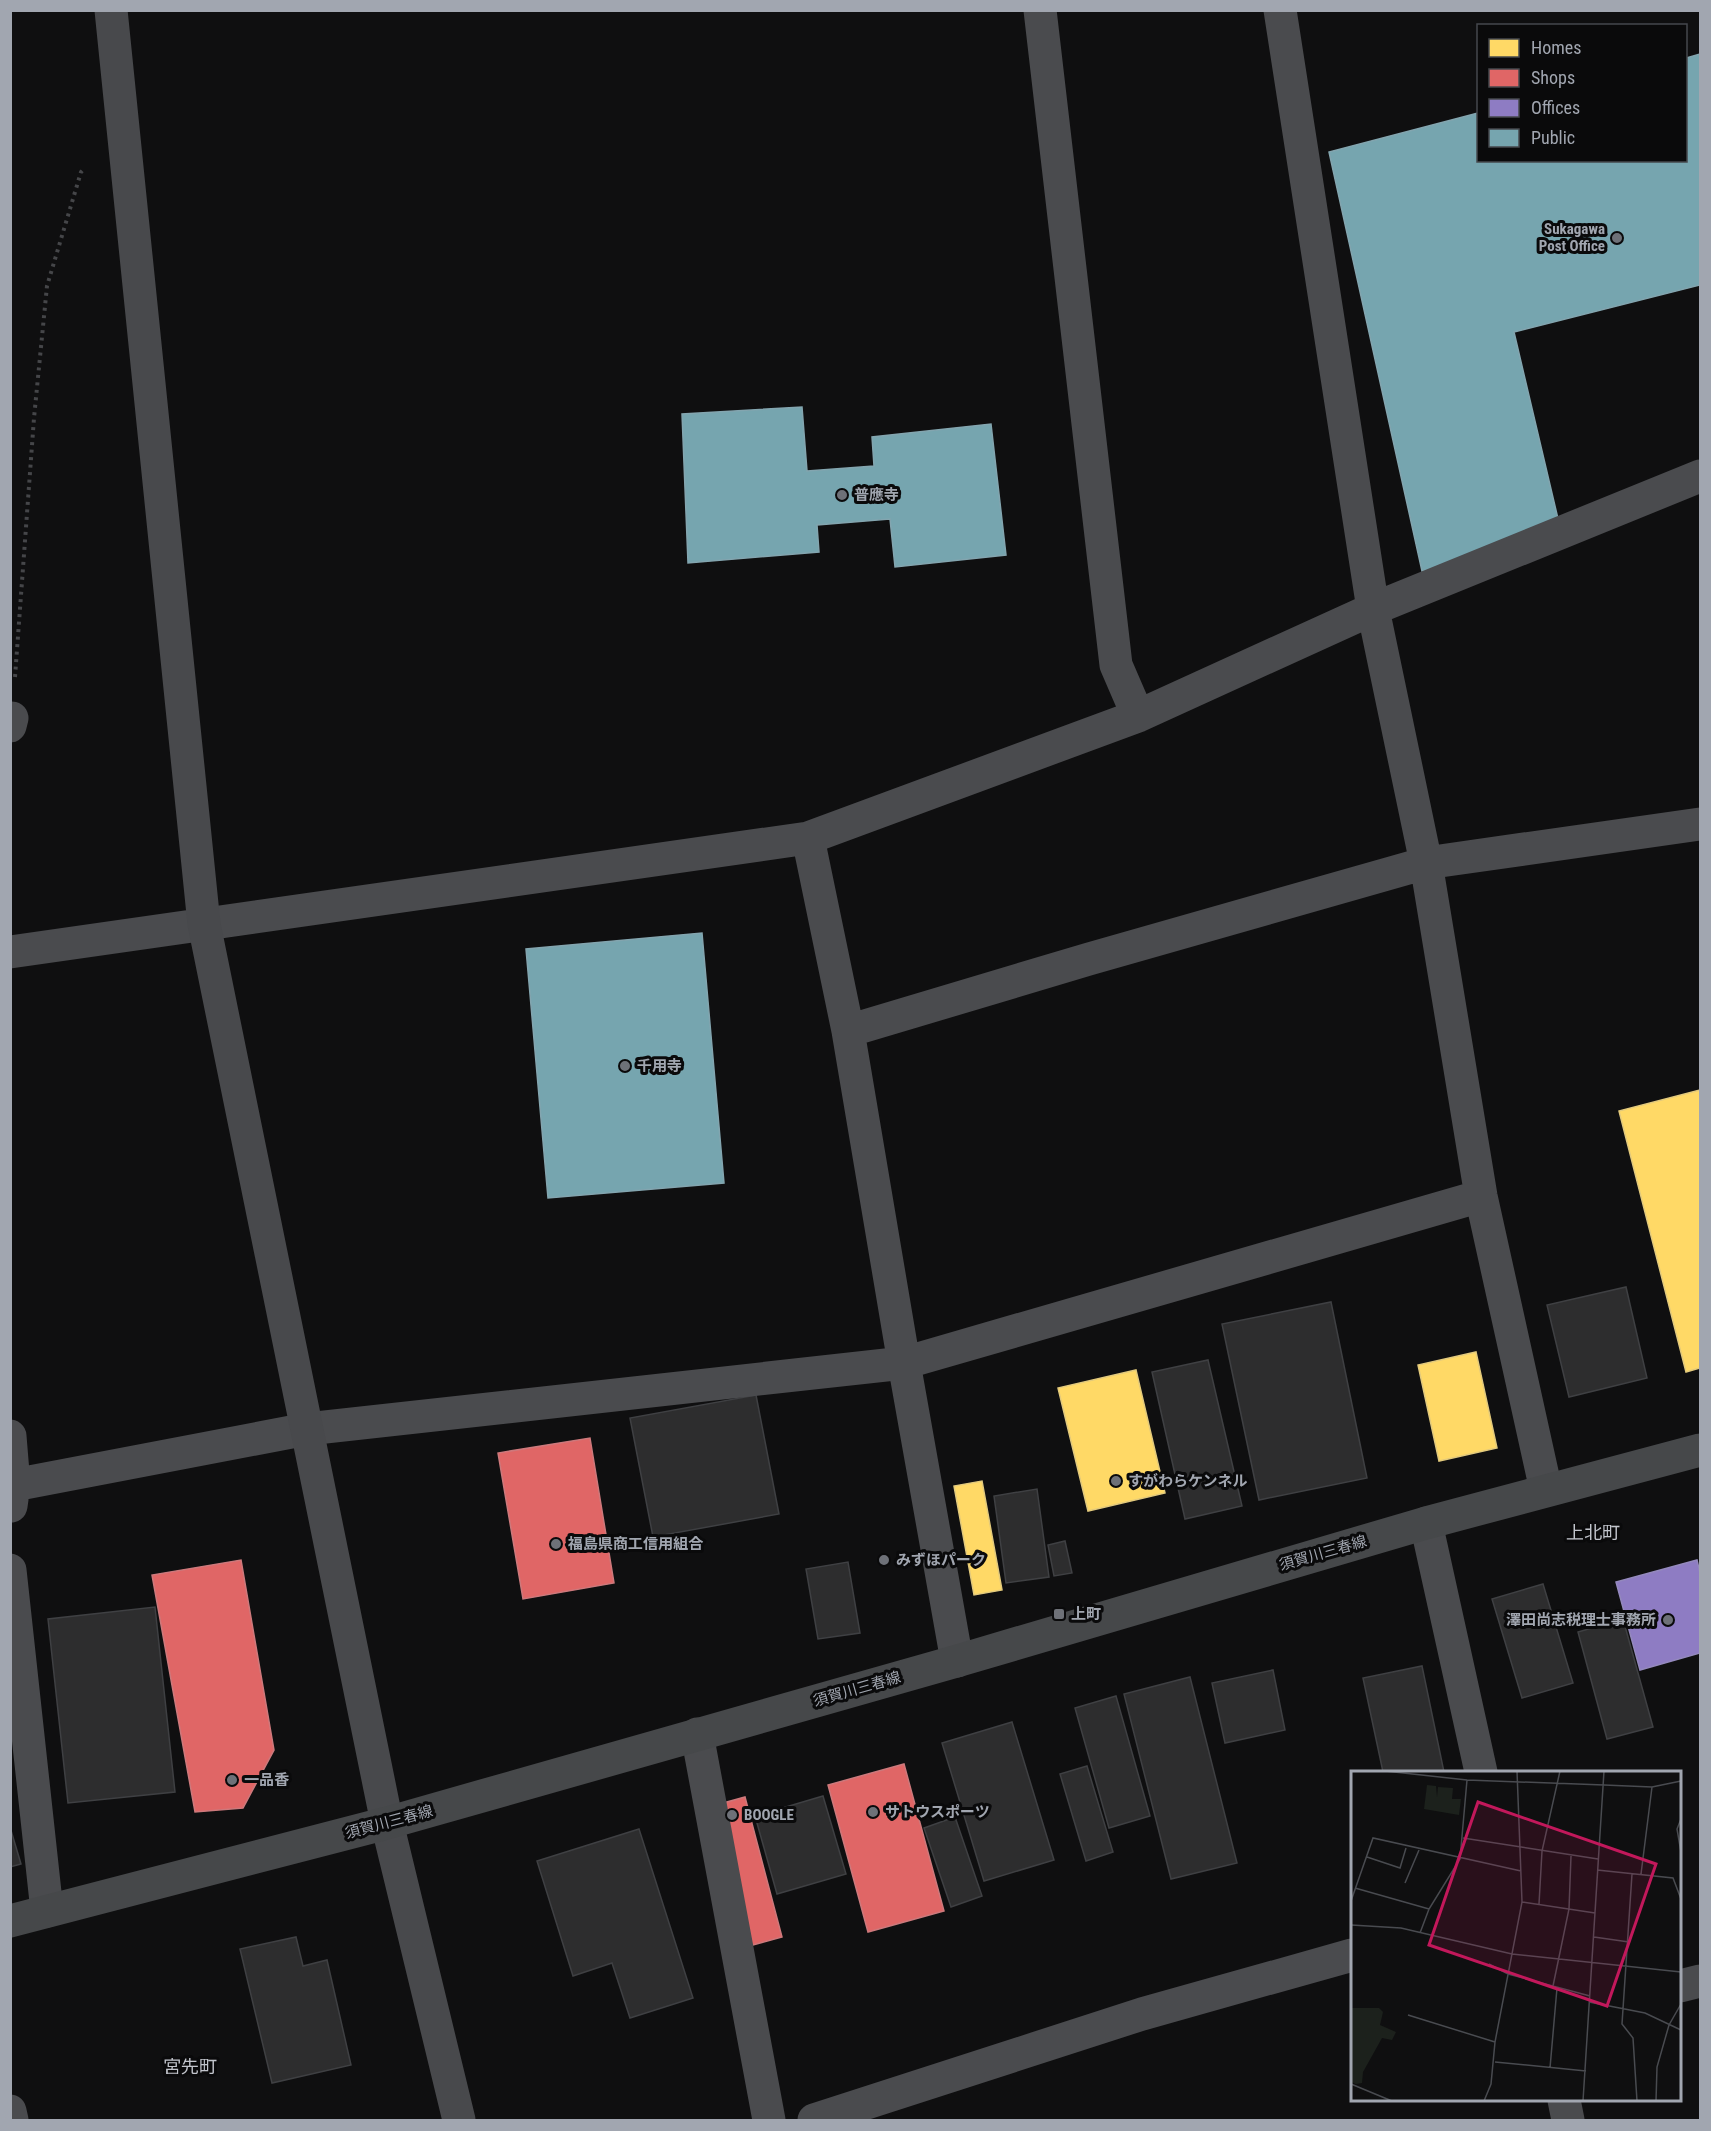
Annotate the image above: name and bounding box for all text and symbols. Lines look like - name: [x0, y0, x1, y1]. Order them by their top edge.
- legend: [1477, 24, 1687, 162]
- text: Homes: [1531, 37, 1581, 58]
- text: Shops: [1531, 67, 1575, 88]
- text: Offices: [1531, 97, 1580, 118]
- text: Public: [1531, 127, 1575, 148]
- place label: Sukagawa Post Office: [1539, 220, 1605, 255]
- marker: Sukagawa Post Office: [1610, 231, 1624, 245]
- place label: 普應寺: [854, 486, 899, 504]
- marker: 普應寺: [835, 488, 849, 502]
- place label: 千用寺: [637, 1057, 682, 1075]
- marker: 千用寺: [618, 1059, 632, 1073]
- place label: すがわらケンネル: [1128, 1472, 1247, 1490]
- marker: すがわらケンネル: [1109, 1474, 1123, 1488]
- district label: 上北町: [1566, 1522, 1620, 1543]
- street label: 須賀川三春線: [1277, 1532, 1369, 1574]
- place label: 福島県商工信用組合: [567, 1535, 704, 1553]
- marker: 福島県商工信用組合: [549, 1537, 563, 1551]
- place label: みずほパーク: [896, 1551, 986, 1569]
- marker: みずほパーク: [877, 1553, 891, 1567]
- place label: 上町: [1071, 1605, 1101, 1623]
- marker: 上町: [1052, 1607, 1066, 1621]
- place label: 澤田尚志税理士事務所: [1506, 1611, 1656, 1629]
- marker: 澤田尚志税理士事務所: [1661, 1613, 1675, 1627]
- street label: 須賀川三春線: [811, 1668, 903, 1710]
- place label: 一品香: [244, 1771, 289, 1789]
- inset map: [1351, 1771, 1681, 2101]
- marker: 一品香: [225, 1773, 239, 1787]
- street label: 須賀川三春線: [343, 1802, 435, 1842]
- place label: サトウスポーツ: [885, 1803, 990, 1821]
- marker: サトウスポーツ: [866, 1805, 880, 1819]
- place label: BOOGLE: [744, 1806, 794, 1824]
- marker: BOOGLE: [725, 1808, 739, 1822]
- district label: 宮先町: [163, 2056, 217, 2077]

